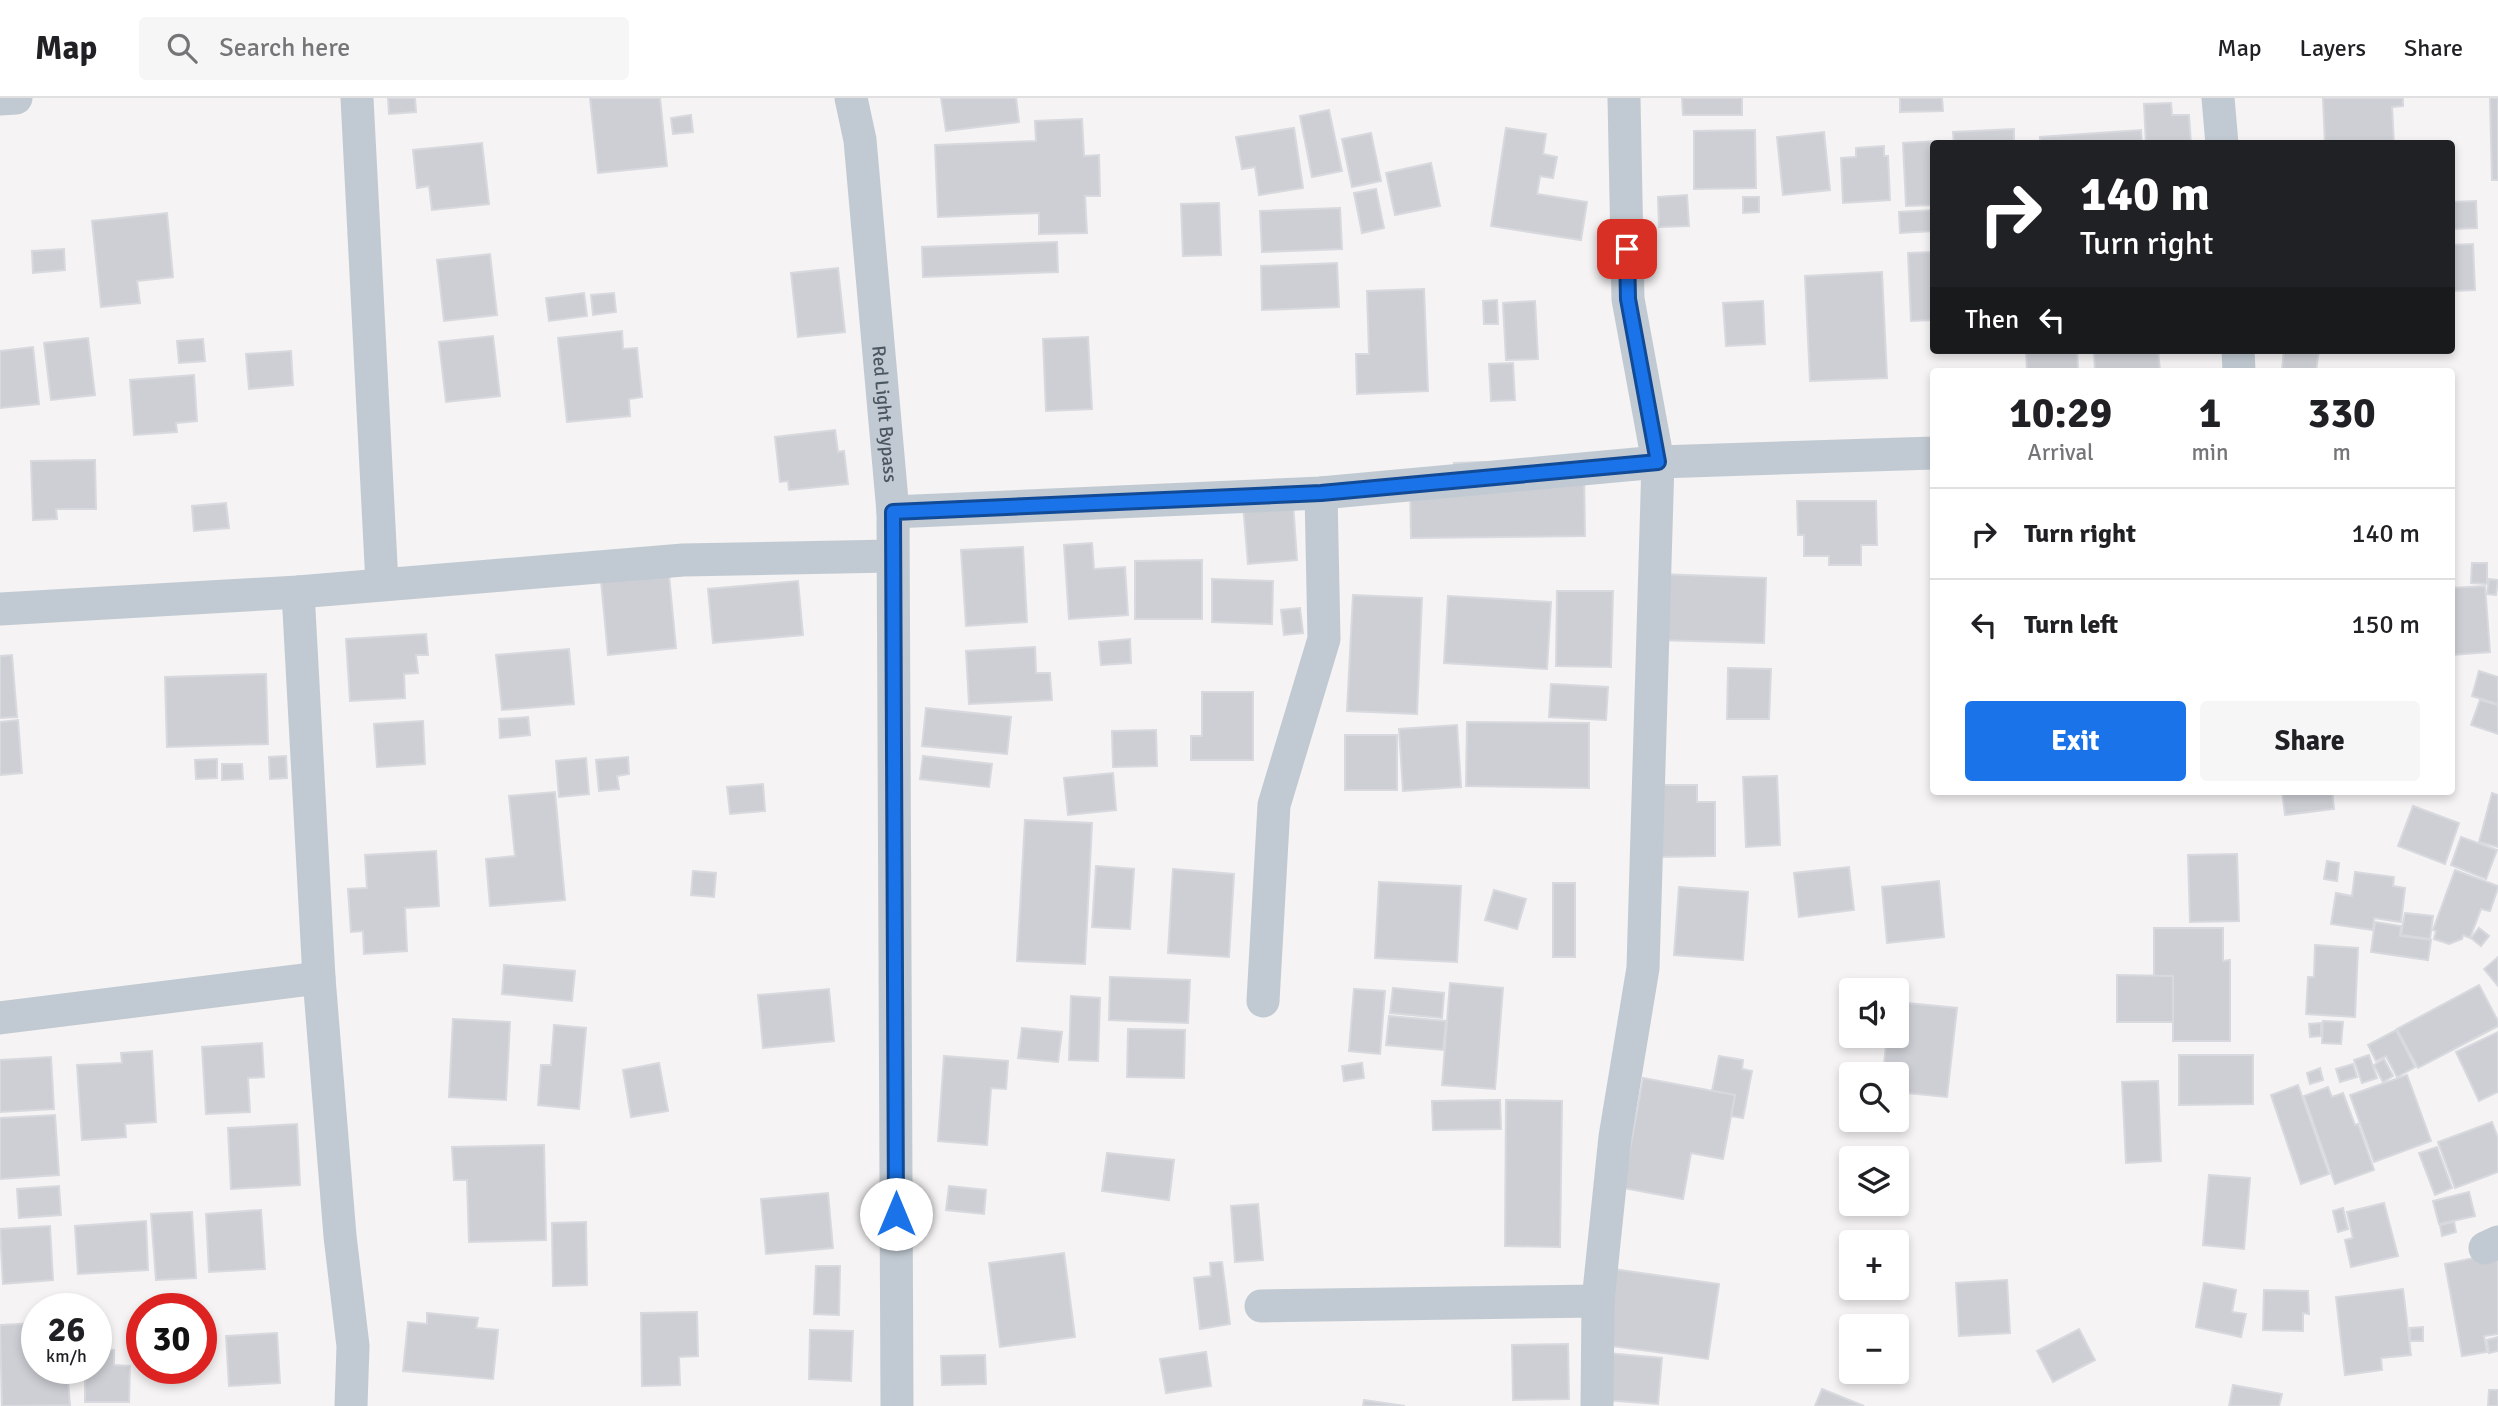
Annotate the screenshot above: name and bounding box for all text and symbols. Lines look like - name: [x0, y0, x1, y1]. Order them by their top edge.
- search box: [139, 17, 629, 80]
- text: Map: [35, 28, 97, 69]
- icon: search: [163, 29, 201, 67]
- text: Search here: [219, 32, 350, 64]
- text: Map: [2217, 33, 2262, 63]
- text: Layers: [2300, 33, 2366, 63]
- text: Share: [2404, 33, 2463, 63]
- text: 140 m: [2080, 164, 2210, 224]
- icon: right: [1965, 168, 2056, 259]
- pin: [1597, 219, 1657, 279]
- text: Turn right: [2080, 224, 2213, 263]
- icon: arrive: [1608, 230, 1646, 268]
- icon: left: [2033, 301, 2071, 339]
- text: Then: [1965, 304, 2019, 336]
- street label: Red Light Bypass: [866, 344, 902, 483]
- text: 10:29: [2009, 388, 2112, 439]
- text: 1: [2199, 388, 2221, 439]
- text: 330: [2308, 388, 2376, 439]
- text: Arrival: [2028, 438, 2094, 467]
- text: min: [2191, 438, 2229, 467]
- text: m: [2333, 438, 2351, 467]
- icon: right: [1965, 515, 2003, 553]
- text: Turn right: [2024, 518, 2136, 550]
- text: 140 m: [2351, 518, 2420, 550]
- icon: left: [1965, 606, 2003, 644]
- text: Turn left: [2024, 609, 2118, 641]
- text: 150 m: [2351, 609, 2420, 641]
- button: Exit: [1965, 701, 2186, 781]
- button: Share: [2200, 701, 2420, 781]
- map controls: [1839, 978, 1909, 1384]
- button: sound: [1839, 978, 1909, 1048]
- button: search: [1839, 1062, 1909, 1132]
- button: layers: [1839, 1146, 1909, 1216]
- position arrow: [859, 1177, 933, 1251]
- button: +: [1839, 1230, 1909, 1300]
- speed limit sign: 30: [126, 1293, 217, 1384]
- text: 26: [48, 1308, 85, 1351]
- button: −: [1839, 1314, 1909, 1384]
- text: km/h: [46, 1345, 87, 1367]

